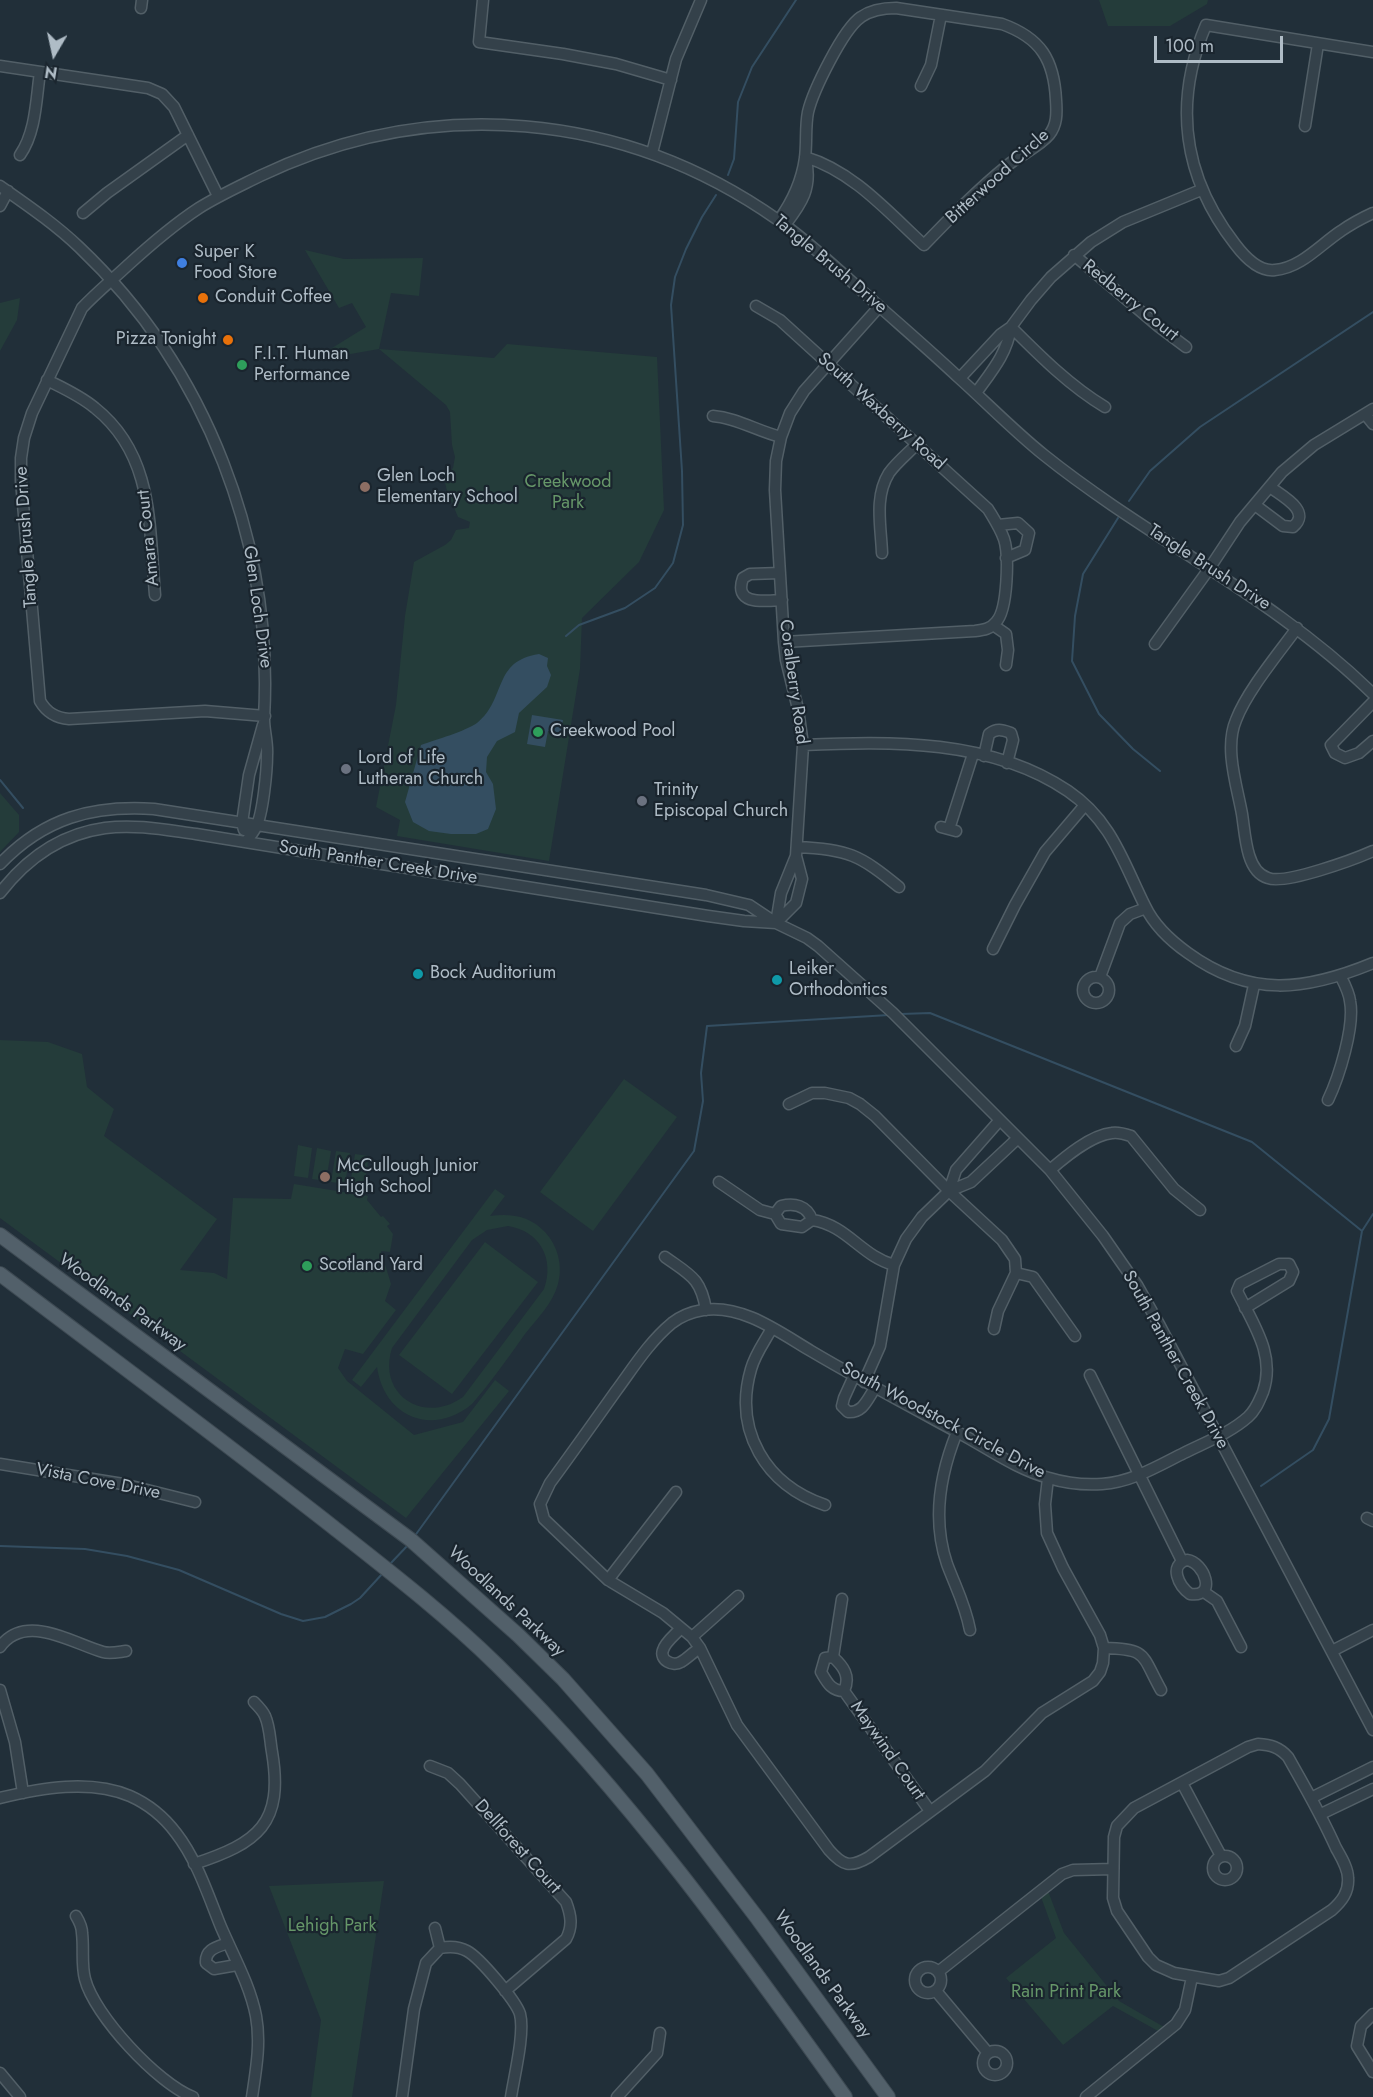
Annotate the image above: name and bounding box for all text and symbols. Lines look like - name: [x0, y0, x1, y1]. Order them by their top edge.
- north arrow: [24, 24, 84, 84]
- scale bar: [1157, 24, 1286, 62]
- text: 100 m: [1165, 33, 1214, 59]
- text: N: [43, 60, 59, 85]
- street label: Bitterwood Circle: [942, 125, 1054, 229]
- street label: Tangle Brush Drive: [769, 211, 891, 319]
- place label: Super K Food Store: [194, 242, 277, 284]
- marker: Super K Food Store: [175, 256, 189, 270]
- street label: Redberry Court: [1078, 256, 1182, 346]
- place label: Conduit Coffee: [215, 287, 332, 309]
- marker: Conduit Coffee: [196, 291, 210, 305]
- place label: Pizza Tonight: [116, 329, 216, 351]
- marker: Pizza Tonight: [221, 333, 235, 347]
- place label: F.I.T. Human Performance: [254, 344, 350, 386]
- street label: South Waxberry Road: [812, 349, 950, 475]
- marker: F.I.T. Human Performance: [235, 358, 249, 372]
- street label: Tangle Brush Drive: [11, 466, 43, 608]
- place label: Glen Loch Elementary School: [377, 466, 518, 508]
- park label: Creekwood Park: [525, 472, 611, 514]
- marker: Glen Loch Elementary School: [358, 480, 372, 494]
- street label: Amara Court: [133, 489, 165, 587]
- street label: Tangle Brush Drive: [1144, 520, 1274, 616]
- street label: Glen Loch Drive: [238, 544, 276, 670]
- street label: Coralberry Road: [774, 618, 812, 746]
- place label: Creekwood Pool: [550, 721, 675, 743]
- marker: Creekwood Pool: [531, 725, 545, 739]
- place label: Lord of Life Lutheran Church: [358, 748, 483, 790]
- marker: Lord of Life Lutheran Church: [339, 762, 353, 776]
- place label: Trinity Episcopal Church: [654, 780, 788, 822]
- marker: Trinity Episcopal Church: [635, 794, 649, 808]
- street label: South Panther Creek Drive: [277, 837, 479, 889]
- place label: Leiker Orthodontics: [789, 959, 887, 1002]
- place label: Bock Auditorium: [430, 963, 556, 985]
- marker: Bock Auditorium: [411, 967, 425, 981]
- marker: Leiker Orthodontics: [770, 973, 784, 987]
- place label: McCullough Junior High School: [337, 1156, 479, 1198]
- marker: McCullough Junior High School: [318, 1170, 332, 1184]
- street label: Woodlands Parkway: [54, 1249, 190, 1357]
- place label: Scotland Yard: [319, 1255, 423, 1277]
- marker: Scotland Yard: [300, 1259, 314, 1273]
- street label: South Panther Creek Drive: [1117, 1267, 1233, 1453]
- street label: South Woodstock Circle Drive: [837, 1358, 1049, 1484]
- street label: Vista Cove Drive: [34, 1459, 162, 1505]
- street label: Woodlands Parkway: [443, 1542, 569, 1662]
- street label: Maywind Court: [845, 1697, 929, 1805]
- street label: Dellforest Court: [469, 1796, 565, 1898]
- street label: Woodlands Parkway: [768, 1907, 876, 2043]
- park label: Lehigh Park: [288, 1916, 376, 1938]
- park label: Rain Print Park: [1011, 1982, 1121, 2004]

